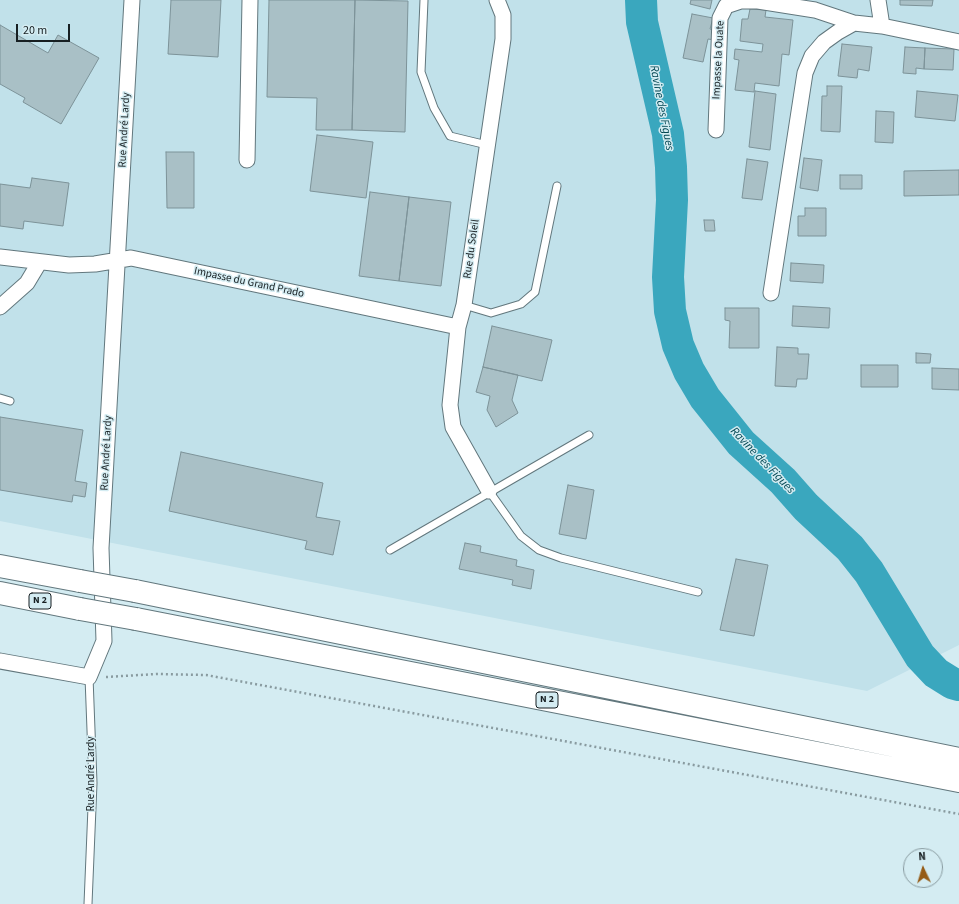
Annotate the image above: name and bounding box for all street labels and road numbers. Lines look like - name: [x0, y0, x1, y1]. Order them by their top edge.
- street label: Impasse la Ouate: [710, 20, 728, 100]
- street label: Rue André Lardy: [116, 92, 134, 168]
- street label: Rue du Soleil: [461, 218, 483, 280]
- street label: Impasse du Grand Prado: [193, 265, 305, 301]
- street label: Rue André Lardy: [98, 415, 116, 491]
- road number: N 2: [29, 593, 51, 609]
- road number: N 2: [536, 692, 558, 708]
- street label: Rue André Lardy: [85, 736, 99, 812]

